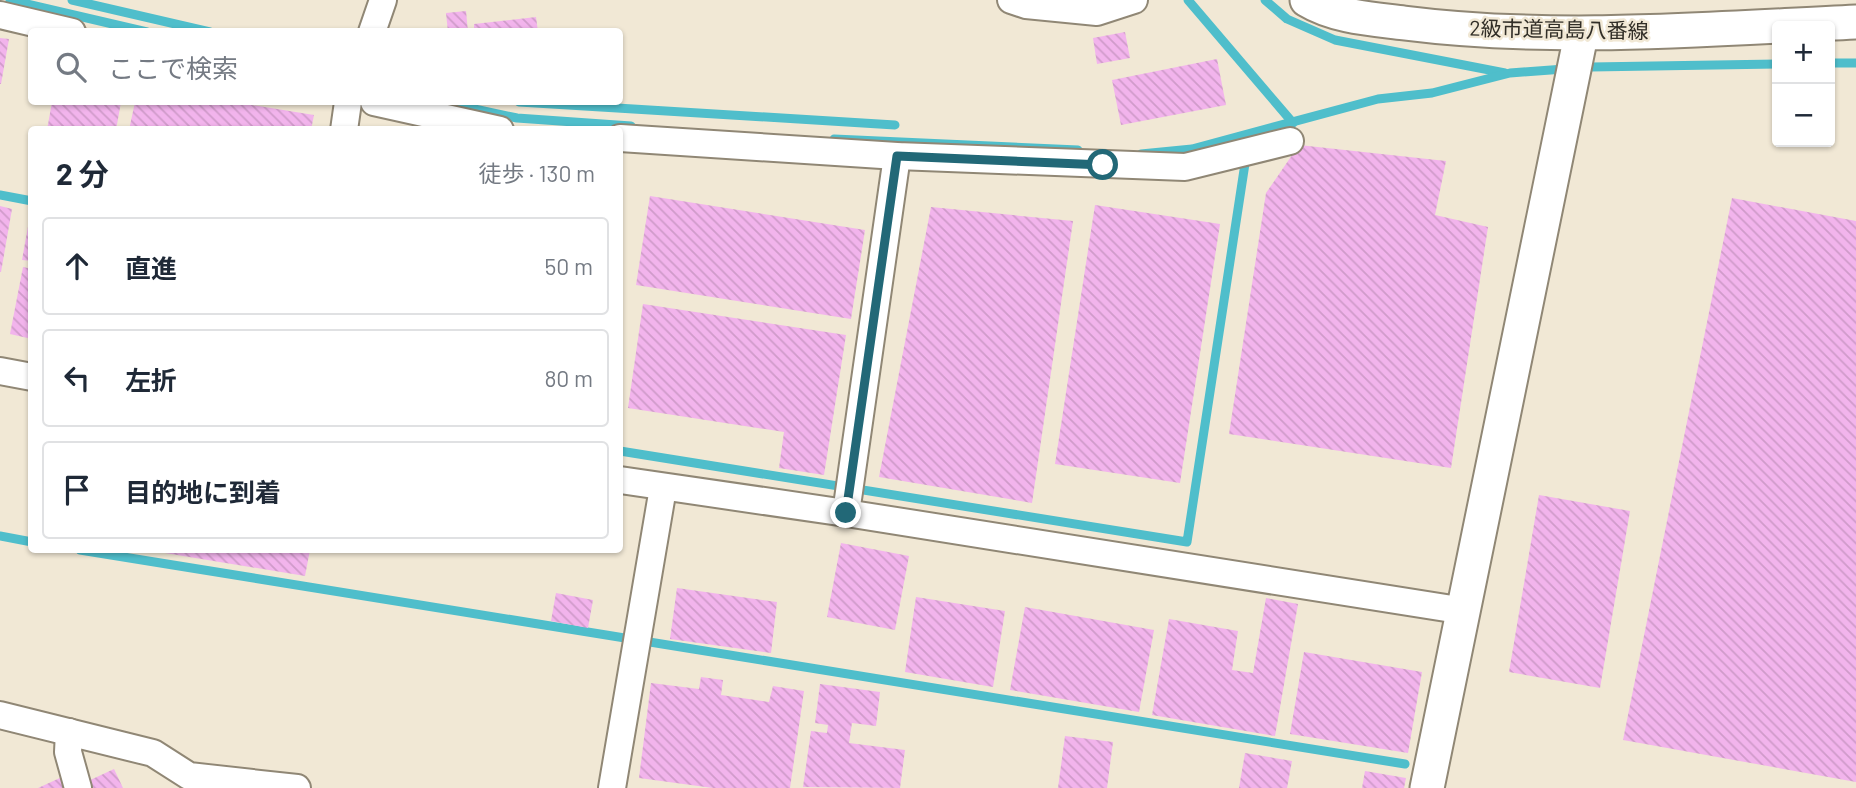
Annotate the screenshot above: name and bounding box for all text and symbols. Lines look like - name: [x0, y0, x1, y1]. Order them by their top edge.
- street label: 2級市道高島八番線: [1469, 14, 1649, 43]
- map controls: [1772, 21, 1835, 147]
- button: +: [1772, 21, 1835, 84]
- search box: [28, 28, 623, 105]
- icon: search: [52, 48, 90, 86]
- text: ここで検索: [108, 52, 238, 83]
- button: −: [1772, 84, 1835, 147]
- route start: [1087, 149, 1118, 180]
- text: 2 分: [56, 155, 109, 191]
- text: 徒歩 · 130 m: [478, 159, 595, 187]
- icon: ahead: [58, 247, 96, 285]
- text: 直進: [125, 252, 177, 283]
- text: 50 m: [545, 252, 593, 280]
- icon: left: [58, 359, 96, 397]
- text: 左折: [125, 364, 177, 395]
- text: 80 m: [544, 364, 593, 392]
- icon: arrive: [58, 471, 96, 509]
- text: 目的地に到着: [125, 476, 281, 507]
- route end: [830, 497, 861, 528]

